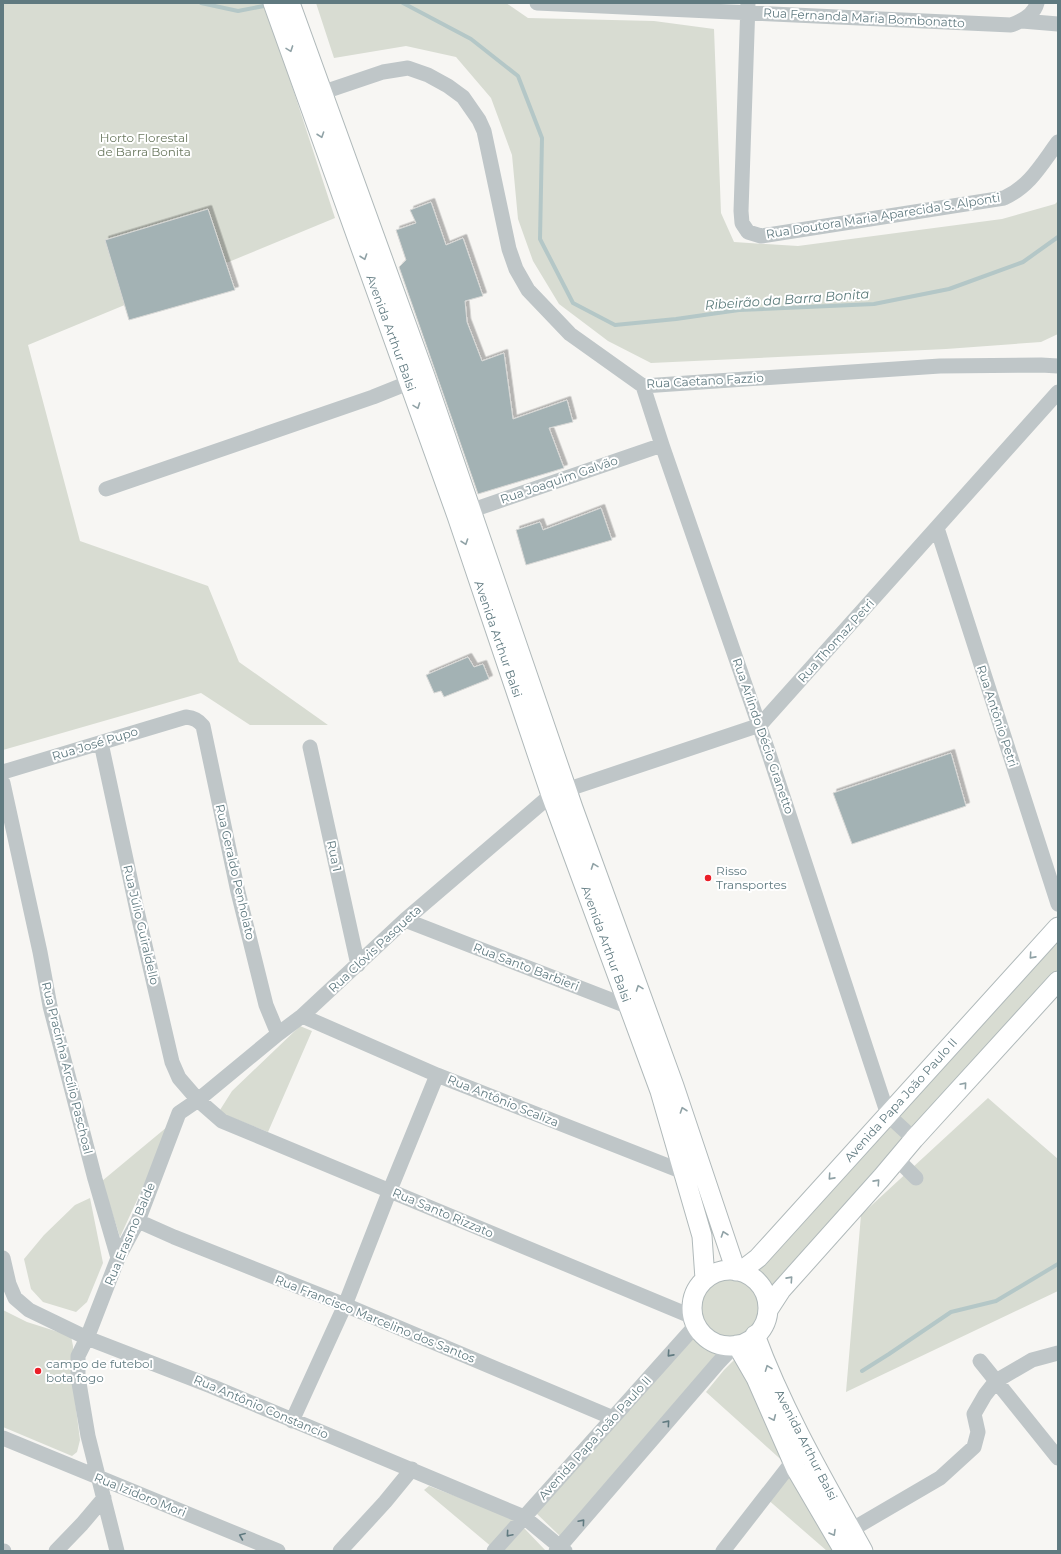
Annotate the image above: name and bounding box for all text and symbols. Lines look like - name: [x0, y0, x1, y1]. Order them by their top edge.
- street label: Rua Fernanda Maria Bombonatto: [763, 5, 965, 30]
- one-way arrow: [285, 46, 294, 53]
- park label: Horto Florestal de Barra Bonita: [97, 130, 191, 159]
- one-way arrow: [316, 131, 324, 138]
- street label: Rua Doutora Maria Aparecida S. Alponti: [765, 190, 1001, 241]
- one-way arrow: [359, 254, 368, 261]
- street label: Avenida Arthur Balsi: [363, 273, 419, 393]
- water label: Ribeirão da Barra Bonita: [704, 285, 870, 313]
- street label: Rua Caetano Fazzio: [646, 370, 764, 391]
- one-way arrow: [412, 402, 420, 409]
- street label: Rua Joaquim Galvão: [498, 452, 620, 507]
- one-way arrow: [461, 538, 469, 545]
- street label: Avenida Arthur Balsi: [471, 578, 526, 699]
- street label: Rua Thomaz Petri: [794, 596, 877, 685]
- street label: Rua Arlindo Décio Granetto: [730, 656, 797, 816]
- street label: Rua Antônio Petri: [974, 663, 1021, 769]
- street label: Rua José Pupo: [50, 723, 140, 764]
- street label: Rua Geraldo Penholato: [213, 803, 258, 941]
- street label: Rua 1: [324, 839, 345, 873]
- street label: Rua Júlio Guiraldello: [120, 863, 163, 986]
- one-way arrow: [591, 863, 599, 870]
- place label: Risso Transportes: [716, 863, 787, 892]
- marker: Risso Transportes: [703, 873, 713, 883]
- street label: Avenida Arthur Balsi: [578, 884, 634, 1004]
- street label: Rua Clóvis Pasqueta: [325, 902, 424, 995]
- street label: Rua Santo Barbieri: [471, 939, 581, 994]
- one-way arrow: [1029, 951, 1036, 959]
- street label: Rua Pracinha Arcílio Paschoal: [39, 980, 96, 1156]
- one-way arrow: [635, 985, 643, 992]
- street label: Avenida Papa João Paulo II: [841, 1035, 960, 1165]
- street label: Rua Antônio Scaliza: [445, 1071, 561, 1130]
- one-way arrow: [959, 1082, 966, 1090]
- one-way arrow: [679, 1107, 687, 1114]
- one-way arrow: [829, 1172, 836, 1179]
- one-way arrow: [873, 1179, 880, 1187]
- street label: Rua Erasmo Balde: [101, 1180, 158, 1288]
- street label: Rua Santo Rizzato: [390, 1184, 496, 1241]
- one-way arrow: [720, 1230, 729, 1237]
- street label: Rua Francisco Marcelino dos Santos: [273, 1271, 478, 1366]
- one-way arrow: [786, 1276, 793, 1284]
- one-way arrow: [667, 1349, 675, 1357]
- place label: campo de futebol bota fogo: [46, 1356, 153, 1385]
- one-way arrow: [764, 1364, 772, 1371]
- marker: campo de futebol bota fogo: [33, 1366, 43, 1376]
- street label: Rua Antônio Constancio: [192, 1371, 331, 1442]
- street label: Avenida Papa João Paulo II: [535, 1373, 654, 1503]
- street label: Avenida Arthur Balsi: [772, 1387, 841, 1503]
- one-way arrow: [768, 1413, 776, 1421]
- one-way arrow: [662, 1420, 669, 1428]
- street label: Rua Izidoro Mori: [92, 1469, 188, 1520]
- one-way arrow: [577, 1519, 584, 1526]
- one-way arrow: [829, 1529, 836, 1536]
- one-way arrow: [506, 1530, 513, 1537]
- one-way arrow: [238, 1533, 245, 1541]

